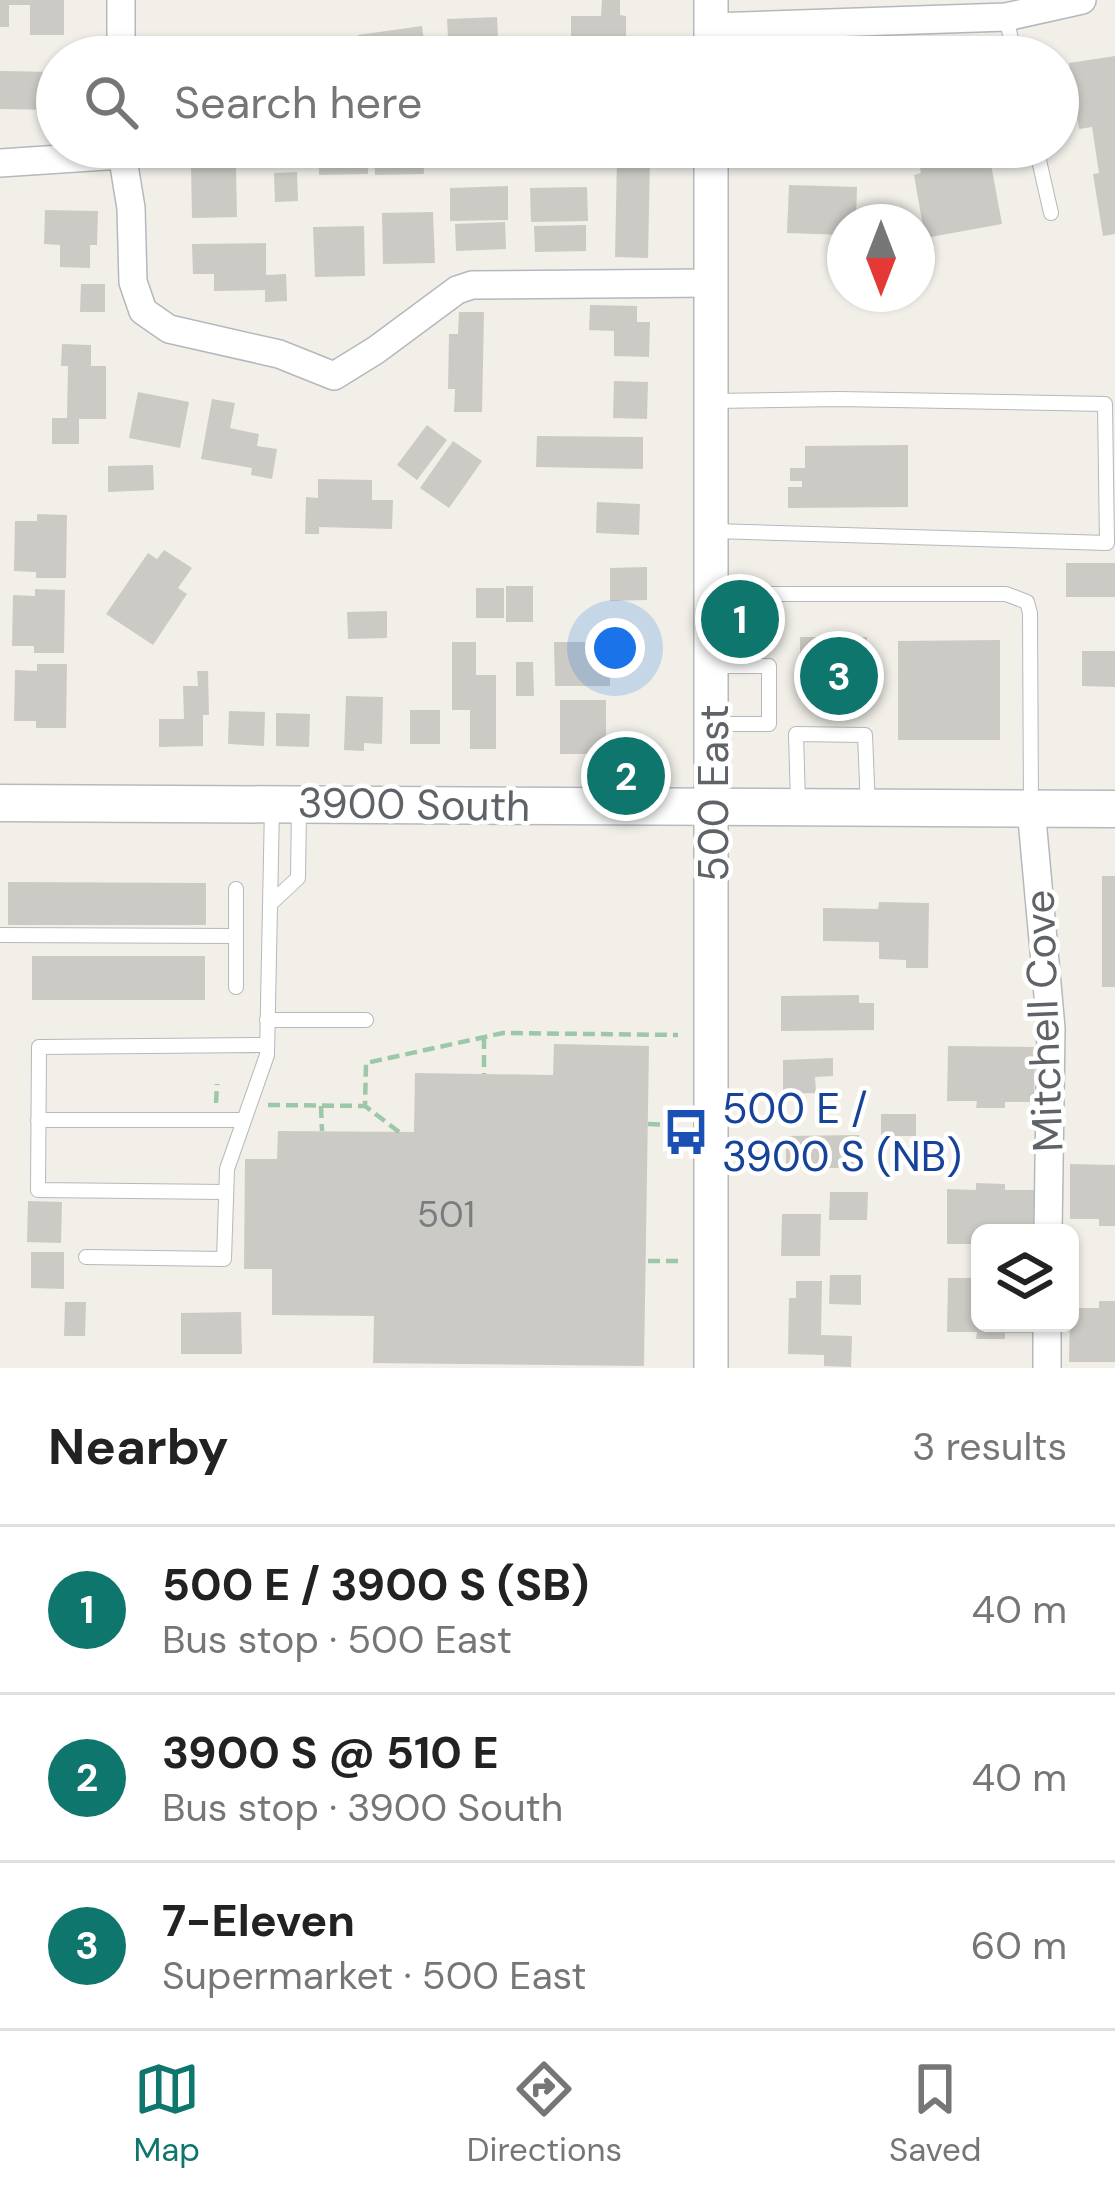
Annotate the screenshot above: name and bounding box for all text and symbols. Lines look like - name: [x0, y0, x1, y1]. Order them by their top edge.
- search box: [36, 36, 1079, 168]
- icon: search: [78, 69, 144, 135]
- text: Search here: [174, 73, 422, 132]
- north arrow: [827, 204, 935, 312]
- pin: 1: [701, 574, 779, 664]
- your location: [585, 618, 645, 678]
- pin: 3: [800, 631, 878, 721]
- street label: 500 East: [686, 704, 741, 882]
- pin: 2: [587, 731, 665, 821]
- street label: 3900 South: [297, 775, 531, 834]
- street label: Mitchell Cove: [1011, 889, 1076, 1153]
- place label: 500 E / 3900 S (NB): [722, 1081, 962, 1184]
- bus stop icon: 500 E / 3900 S (NB): [661, 1107, 711, 1157]
- house number: 501: [417, 1191, 475, 1238]
- map controls: [971, 1224, 1079, 1332]
- button: layers: [971, 1224, 1079, 1332]
- text: Nearby: [48, 1413, 229, 1480]
- text: 3 results: [912, 1421, 1067, 1472]
- text: 500 E / 3900 S (SB): [162, 1555, 589, 1614]
- text: 1: [80, 1584, 94, 1635]
- text: 40 m: [972, 1584, 1067, 1635]
- text: Bus stop · 500 East: [162, 1614, 512, 1665]
- text: 3900 S @ 510 E: [162, 1723, 499, 1782]
- text: 2: [76, 1752, 98, 1803]
- text: 40 m: [972, 1752, 1067, 1803]
- text: Bus stop · 3900 South: [162, 1782, 563, 1833]
- text: 7-Eleven: [162, 1891, 355, 1950]
- text: 3: [75, 1920, 99, 1971]
- text: 60 m: [971, 1920, 1067, 1971]
- text: Supermarket · 500 East: [162, 1950, 587, 2001]
- tab: Map: [133, 2056, 200, 2171]
- tab: Directions: [467, 2056, 622, 2171]
- tab: Saved: [889, 2056, 982, 2171]

